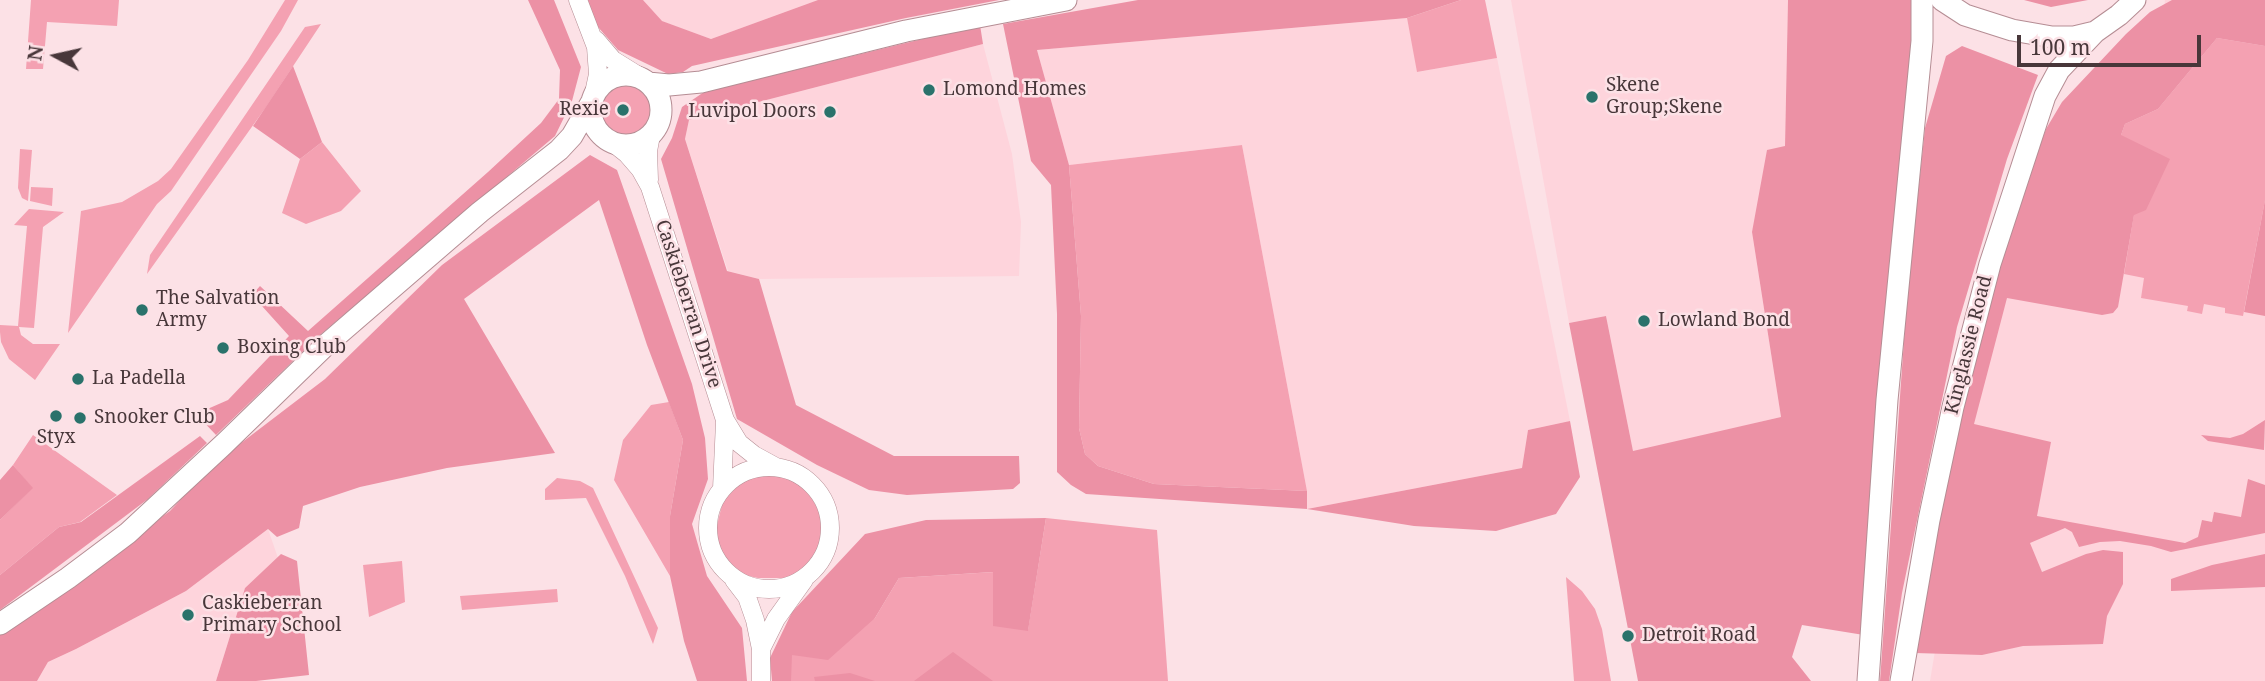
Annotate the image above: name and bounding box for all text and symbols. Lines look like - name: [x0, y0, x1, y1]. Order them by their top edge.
- north arrow: [21, 21, 91, 91]
- scale bar: [2020, 21, 2204, 65]
- text: 100 m: [2030, 33, 2091, 61]
- text: N: [21, 44, 49, 62]
- place label: Skene Group;Skene: [1606, 75, 1722, 119]
- place label: Lomond Homes: [943, 79, 1086, 101]
- marker: Lomond Homes: [921, 82, 937, 98]
- marker: Skene Group;Skene: [1584, 89, 1600, 105]
- place label: Rexie: [559, 99, 609, 121]
- place label: Luvipol Doors: [688, 101, 816, 123]
- marker: Rexie: [615, 102, 631, 118]
- marker: Luvipol Doors: [822, 104, 838, 120]
- street label: Caskieberran Drive: [650, 217, 726, 391]
- street label: Kinglassie Road: [1941, 273, 1997, 417]
- place label: The Salvation Army: [156, 288, 279, 332]
- marker: The Salvation Army: [134, 302, 150, 318]
- place label: Lowland Bond: [1658, 310, 1790, 332]
- marker: Lowland Bond: [1636, 313, 1652, 329]
- place label: Boxing Club: [237, 337, 346, 359]
- marker: Boxing Club: [215, 340, 231, 356]
- place label: La Padella: [92, 368, 186, 390]
- marker: La Padella: [70, 371, 86, 387]
- place label: Snooker Club: [94, 407, 215, 429]
- marker: Styx: [48, 408, 64, 424]
- marker: Snooker Club: [72, 410, 88, 426]
- place label: Styx: [37, 427, 75, 449]
- place label: Caskieberran Primary School: [202, 593, 341, 637]
- marker: Caskieberran Primary School: [180, 607, 196, 623]
- place label: Detroit Road: [1642, 625, 1756, 647]
- marker: Detroit Road: [1620, 628, 1636, 644]

